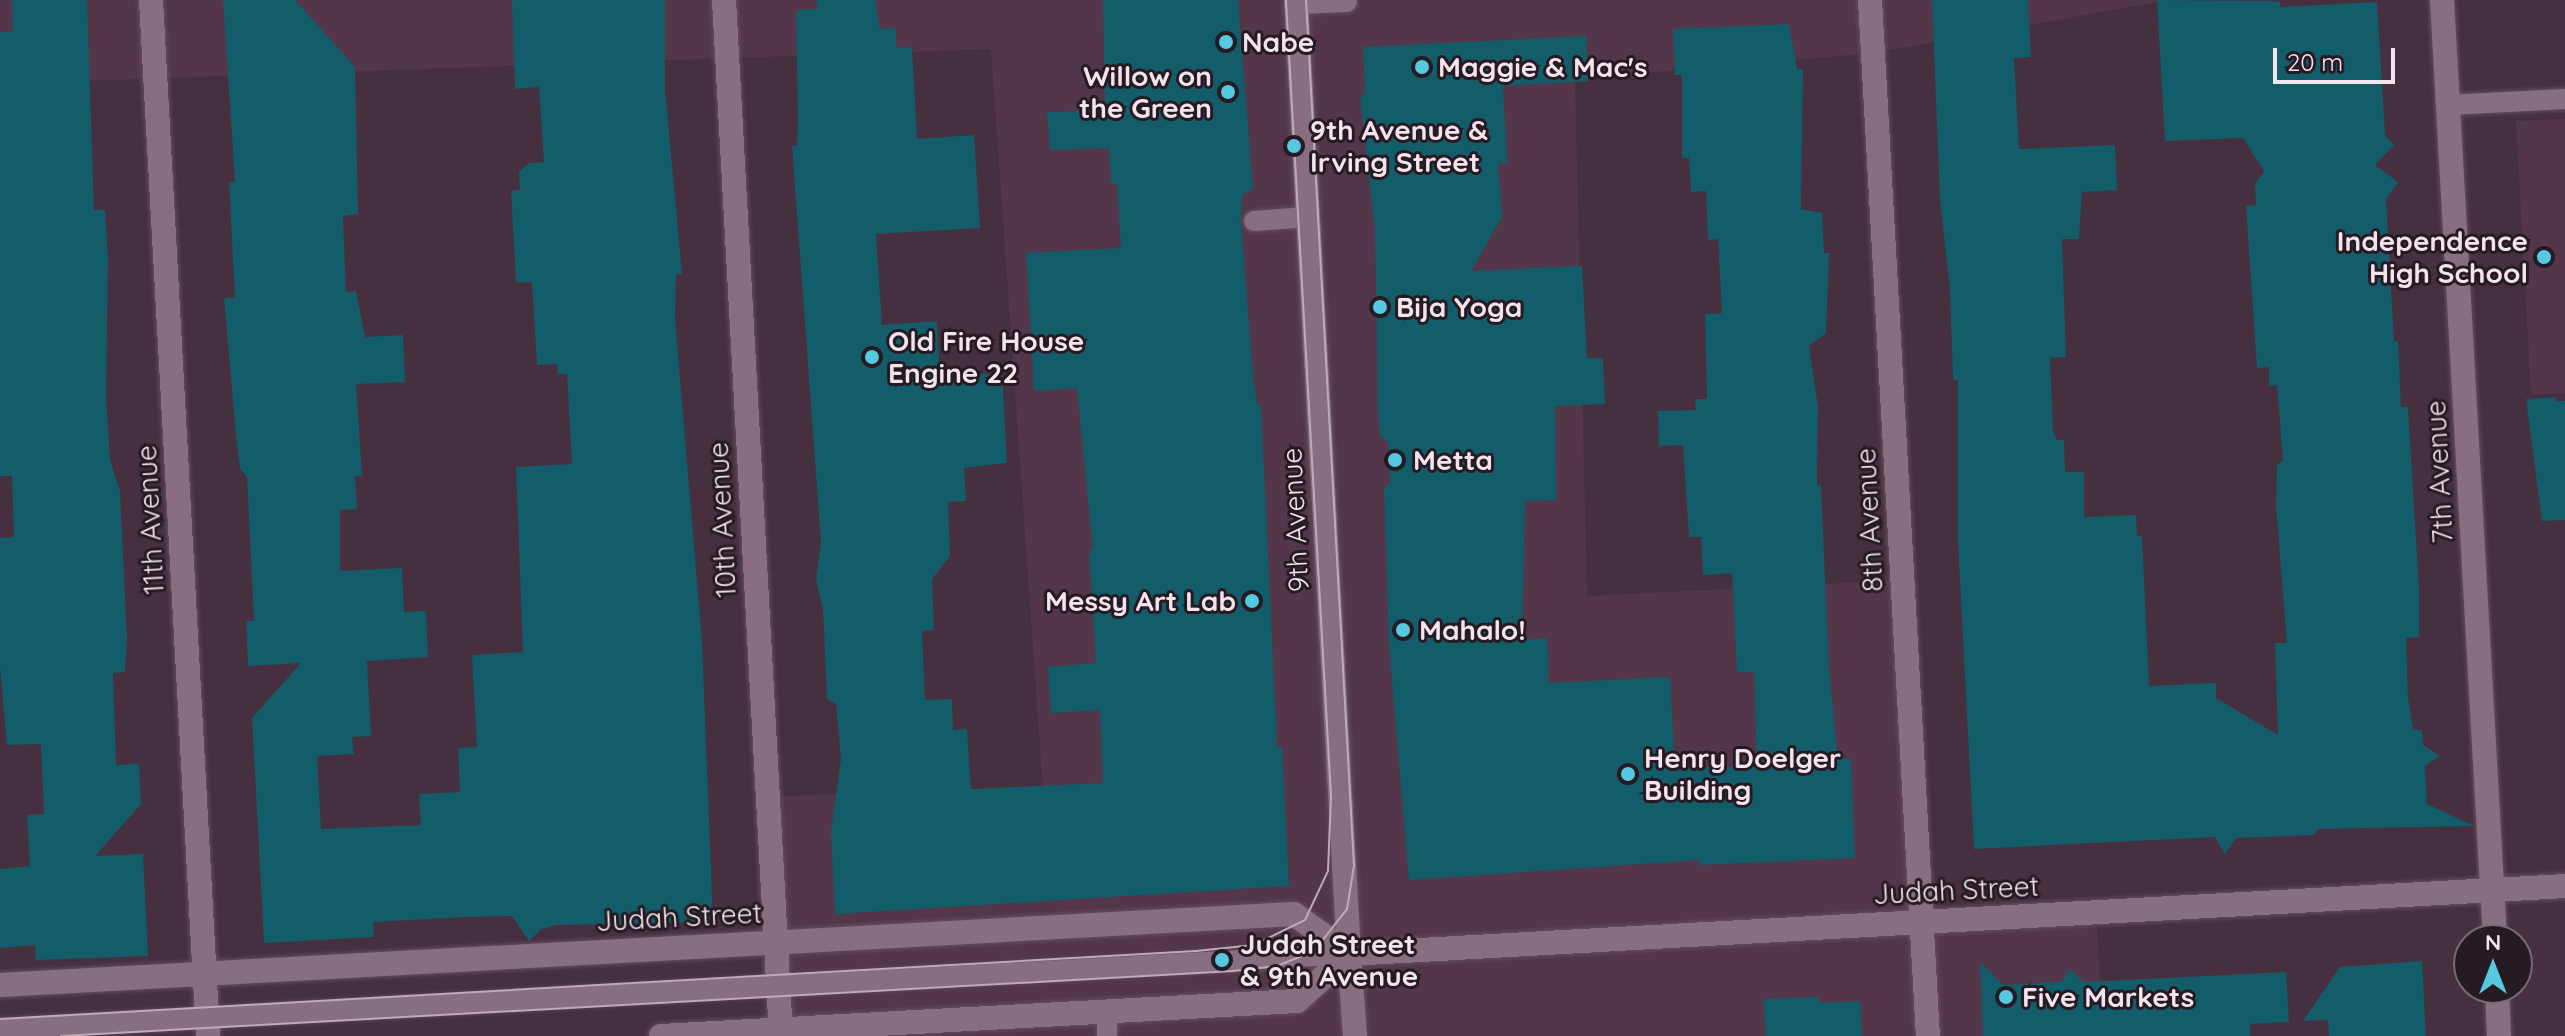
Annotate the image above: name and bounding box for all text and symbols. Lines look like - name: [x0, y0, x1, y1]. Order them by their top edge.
- place label: Nabe: [1242, 25, 1314, 59]
- scale bar: [2277, 32, 2399, 82]
- marker: Nabe: [1217, 33, 1235, 51]
- text: 20 m: [2287, 47, 2343, 77]
- place label: Maggie & Mac's: [1438, 50, 1647, 84]
- marker: Maggie & Mac's: [1413, 58, 1431, 76]
- place label: Willow on the Green: [1079, 59, 1212, 125]
- marker: Willow on the Green: [1219, 83, 1237, 101]
- place label: 9th Avenue & Irving Street: [1310, 113, 1488, 179]
- marker: 9th Avenue & Irving Street: [1285, 137, 1303, 155]
- place label: Independence High School: [2337, 224, 2528, 290]
- marker: Independence High School: [2535, 248, 2553, 266]
- place label: Bija Yoga: [1396, 290, 1522, 324]
- marker: Bija Yoga: [1371, 298, 1389, 316]
- place label: Old Fire House Engine 22: [888, 324, 1084, 390]
- marker: Old Fire House Engine 22: [863, 348, 881, 366]
- street label: 7th Avenue: [2418, 400, 2460, 544]
- street label: 10th Avenue: [701, 441, 743, 599]
- place label: Metta: [1413, 443, 1493, 477]
- street label: 11th Avenue: [129, 444, 171, 596]
- street label: 9th Avenue: [1274, 447, 1316, 593]
- street label: 8th Avenue: [1848, 447, 1890, 593]
- marker: Metta: [1384, 449, 1406, 471]
- place label: Messy Art Lab: [1045, 584, 1236, 618]
- marker: Messy Art Lab: [1243, 592, 1261, 610]
- place label: Mahalo!: [1419, 613, 1526, 647]
- marker: Mahalo!: [1394, 621, 1412, 639]
- place label: Henry Doelger Building: [1644, 741, 1841, 807]
- marker: Henry Doelger Building: [1619, 765, 1637, 783]
- street label: Judah Street: [1872, 869, 2040, 911]
- street label: Judah Street: [595, 896, 763, 938]
- north arrow: [2453, 924, 2533, 1004]
- place label: Judah Street & 9th Avenue: [1240, 927, 1418, 993]
- text: N: [2485, 928, 2501, 956]
- marker: Judah Street & 9th Avenue: [1211, 949, 1233, 971]
- place label: Five Markets: [2022, 980, 2194, 1014]
- marker: Five Markets: [1997, 988, 2015, 1006]

